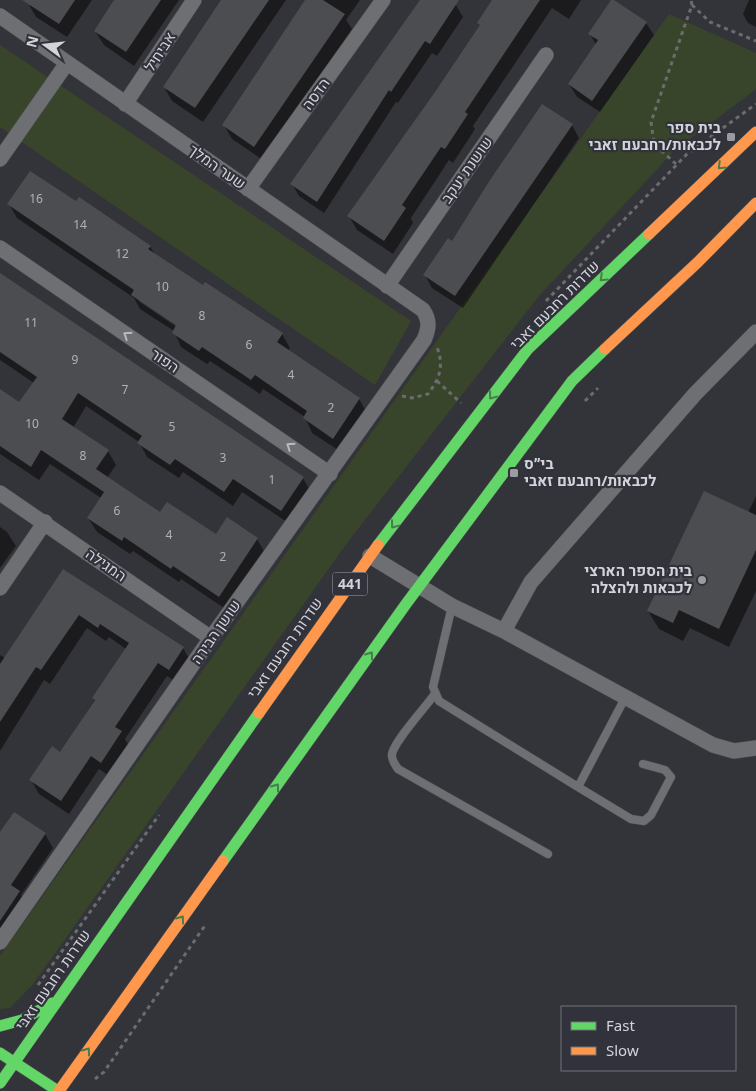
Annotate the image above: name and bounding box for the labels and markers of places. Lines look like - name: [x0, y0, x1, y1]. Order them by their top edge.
- place label: בית ספר לכבאות/רחבעם זאבי: [589, 117, 721, 154]
- marker: בית ספר לכבאות/רחבעם זאבי: [725, 131, 737, 143]
- place label: בי״ס לכבאות/רחבעם זאבי: [524, 453, 656, 490]
- marker: בי״ס לכבאות/רחבעם זאבי: [508, 467, 520, 479]
- place label: בית הספר הארצי לכבאות ולהצלה: [584, 560, 692, 597]
- marker: בית הספר הארצי לכבאות ולהצלה: [696, 574, 708, 586]

